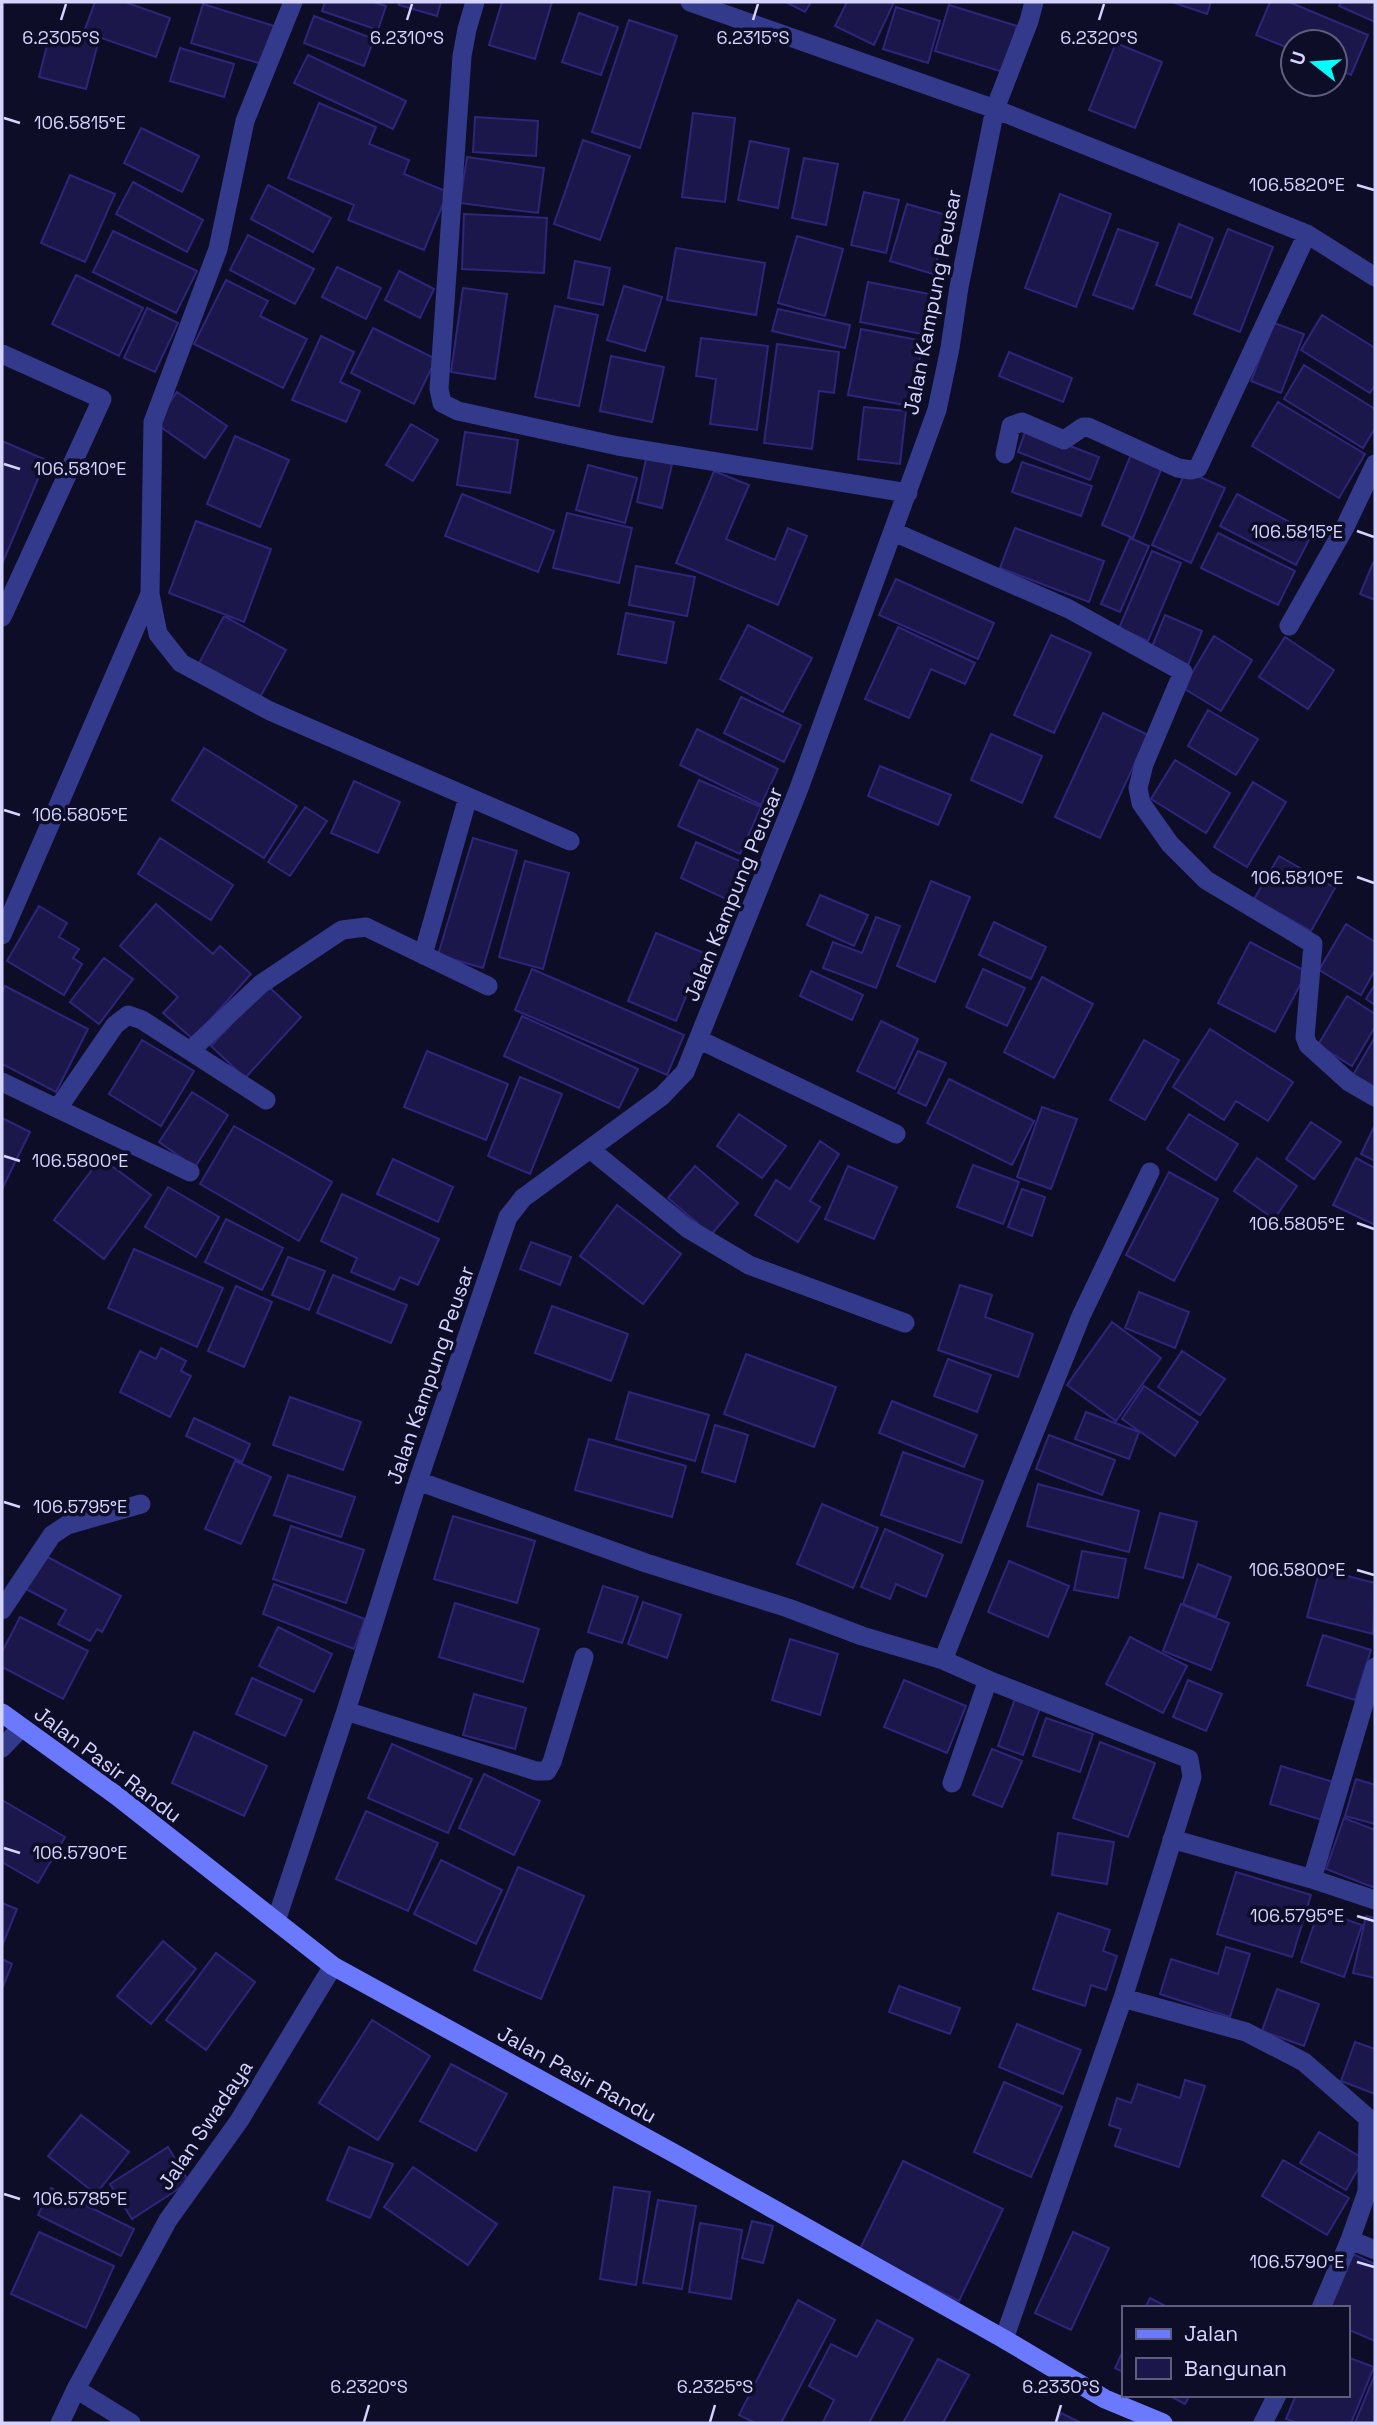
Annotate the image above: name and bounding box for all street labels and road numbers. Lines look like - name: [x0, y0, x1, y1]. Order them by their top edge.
- street label: Jalan Kampung Peusar: [897, 187, 967, 417]
- street label: Jalan Kampung Peusar: [678, 783, 788, 1005]
- street label: Jalan Kampung Peusar: [380, 1262, 480, 1488]
- street label: Jalan Pasir Randu: [29, 1700, 187, 1828]
- street label: Jalan Pasir Randu: [493, 2019, 661, 2129]
- street label: Jalan Swadaya: [152, 2055, 258, 2195]

